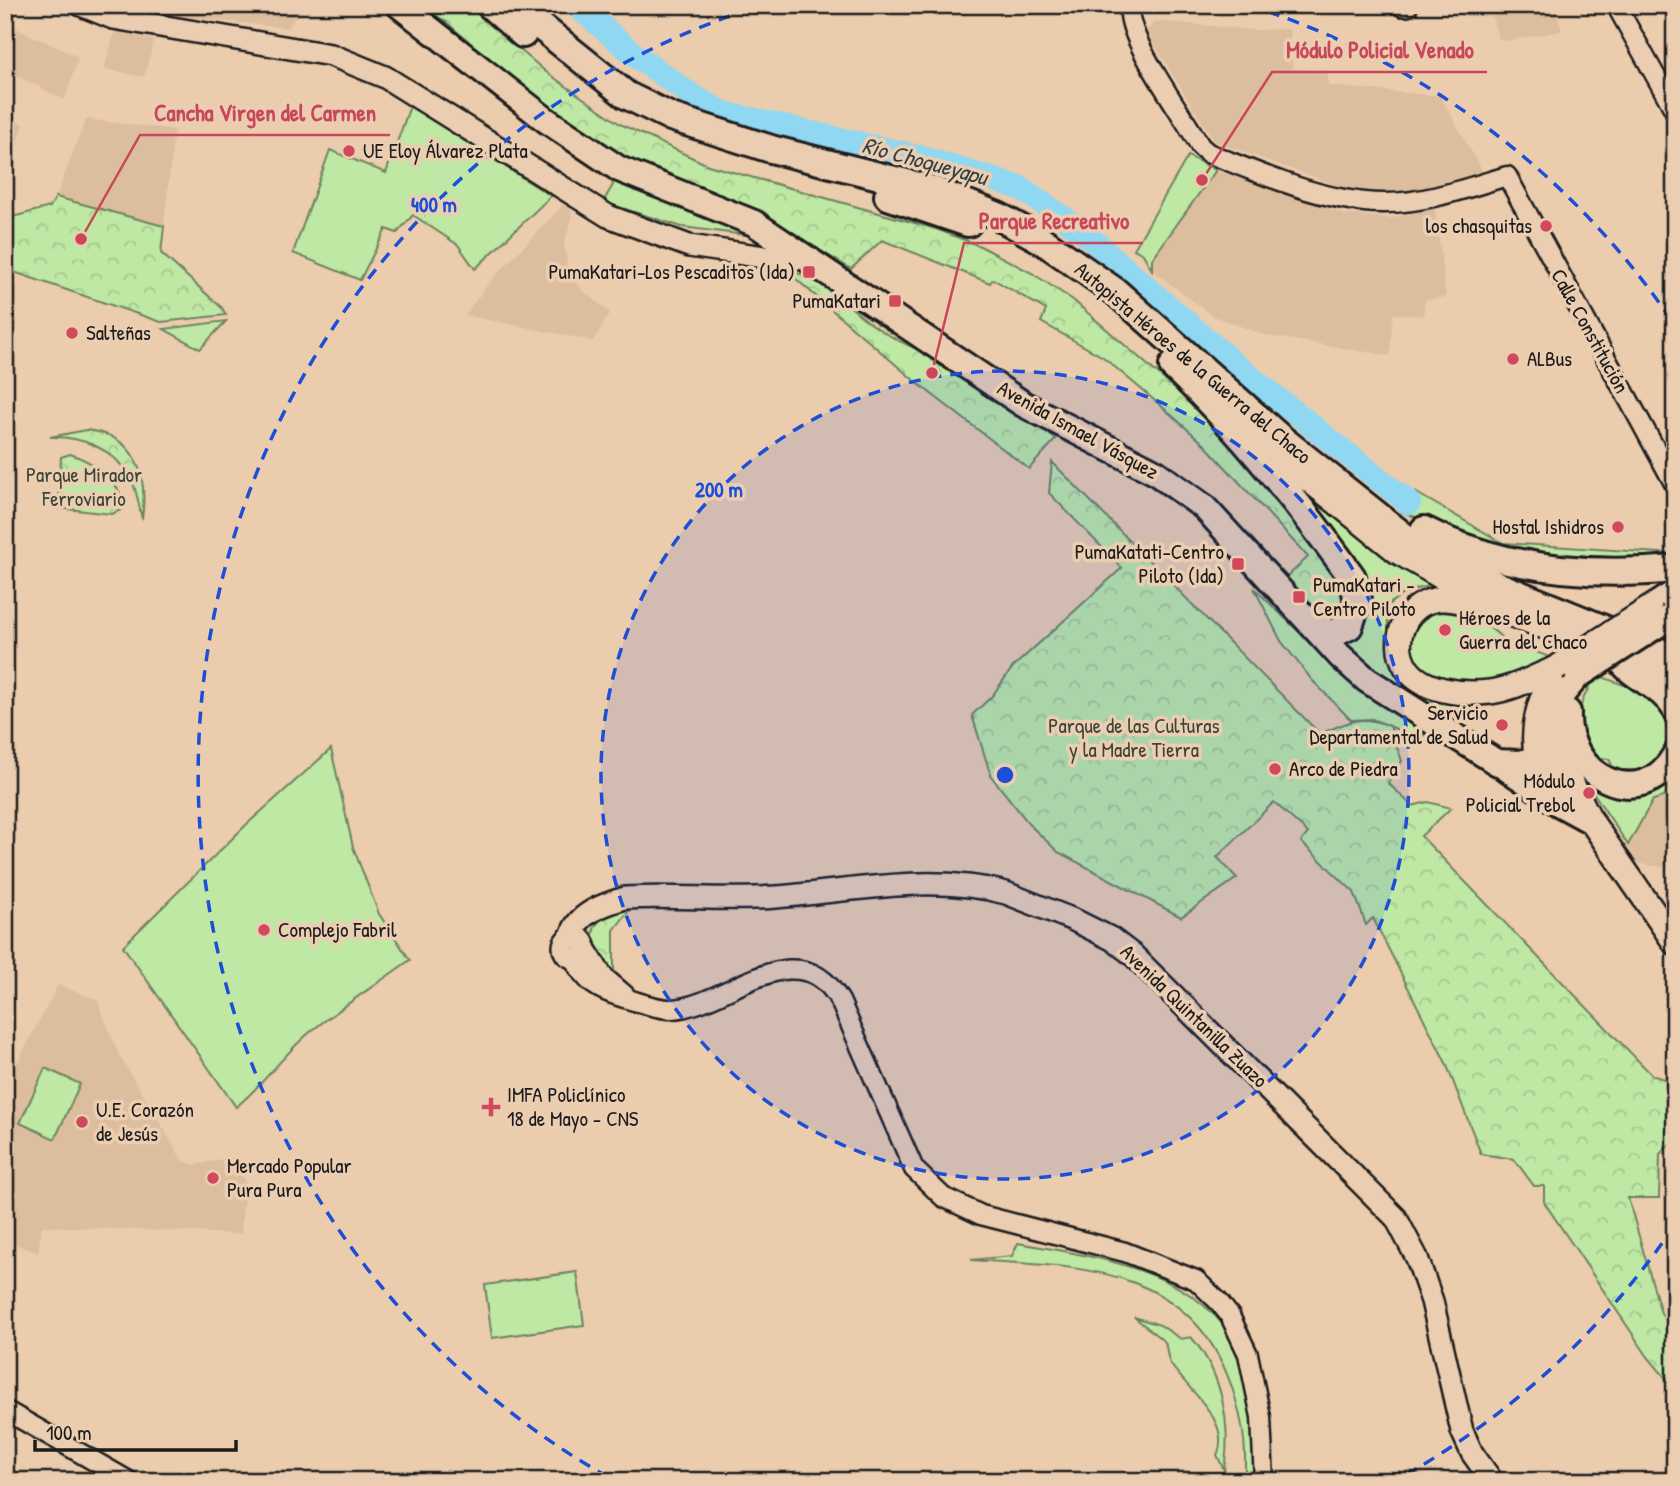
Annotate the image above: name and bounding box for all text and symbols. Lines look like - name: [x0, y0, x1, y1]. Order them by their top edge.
- callout: Módulo Policial Venado: [1272, 28, 1487, 72]
- text: Módulo Policial Venado: [1286, 34, 1475, 65]
- callout: Cancha Virgen del Carmen: [140, 91, 390, 135]
- text: Cancha Virgen del Carmen: [154, 97, 376, 129]
- water label: Río Choqueyapu: [859, 129, 993, 194]
- place label: UE Eloy Álvarez Plata: [363, 136, 528, 165]
- marker: UE Eloy Álvarez Plata: [341, 143, 357, 159]
- text: 400 m: [411, 190, 457, 219]
- callout: Parque Recreativo: [964, 199, 1143, 243]
- text: Parque Recreativo: [979, 205, 1130, 237]
- place label: los chasquitas: [1425, 211, 1532, 240]
- marker: los chasquitas: [1538, 218, 1554, 234]
- street label: Autopista Héroes de la Guerra del Chaco: [1069, 255, 1318, 470]
- place label: PumaKatari-Los Pescaditos (Ida): [548, 257, 795, 286]
- street label: Calle Constitución: [1544, 263, 1637, 398]
- marker: PumaKatari-Los Pescaditos (Ida): [801, 264, 817, 280]
- place label: PumaKatari: [793, 286, 881, 315]
- marker: PumaKatari: [887, 293, 903, 309]
- place label: Salteñas: [86, 318, 151, 347]
- marker: Salteñas: [64, 325, 80, 341]
- place label: ALBus: [1527, 344, 1572, 373]
- marker: ALBus: [1505, 351, 1521, 367]
- street label: Avenida Ismael Vásquez: [992, 373, 1164, 486]
- park label: Parque Mirador Ferroviario: [26, 460, 142, 513]
- text: 200 m: [695, 475, 743, 504]
- place label: Hostal Ishidros: [1492, 512, 1604, 541]
- marker: Hostal Ishidros: [1610, 519, 1626, 535]
- place label: PumaKatati-Centro Piloto (Ida): [1075, 537, 1224, 590]
- marker: PumaKatati-Centro Piloto (Ida): [1230, 556, 1246, 572]
- place label: PumaKatari - Centro Piloto: [1313, 570, 1416, 623]
- marker: PumaKatari - Centro Piloto: [1291, 589, 1307, 605]
- place label: Héroes de la Guerra del Chaco: [1459, 603, 1587, 656]
- marker: Héroes de la Guerra del Chaco: [1437, 622, 1453, 638]
- place label: Servicio Departamental de Salud: [1309, 698, 1488, 751]
- park label: Parque de las Culturas y la Madre Tierra: [1048, 711, 1220, 764]
- marker: Servicio Departamental de Salud: [1494, 717, 1510, 733]
- place label: Arco de Piedra: [1289, 754, 1398, 783]
- marker: Arco de Piedra: [1267, 761, 1283, 777]
- centre of rings: [993, 763, 1017, 787]
- place label: Módulo Policial Trebol: [1466, 766, 1575, 819]
- marker: Módulo Policial Trebol: [1581, 785, 1597, 801]
- place label: Complejo Fabril: [278, 915, 397, 944]
- marker: Complejo Fabril: [256, 922, 272, 938]
- street label: Avenida Quintanilla Zuazo: [1114, 937, 1275, 1094]
- place label: IMFA Policlínico 18 de Mayo - CNS: [507, 1080, 639, 1133]
- place label: U.E. Corazón de Jesús: [96, 1095, 194, 1148]
- marker: IMFA Policlínico 18 de Mayo - CNS: [481, 1097, 501, 1117]
- marker: U.E. Corazón de Jesús: [74, 1114, 90, 1130]
- place label: Mercado Popular Pura Pura: [227, 1151, 352, 1204]
- marker: Mercado Popular Pura Pura: [205, 1170, 221, 1186]
- scale bar: [35, 1409, 236, 1453]
- text: 100 m: [46, 1418, 92, 1447]

